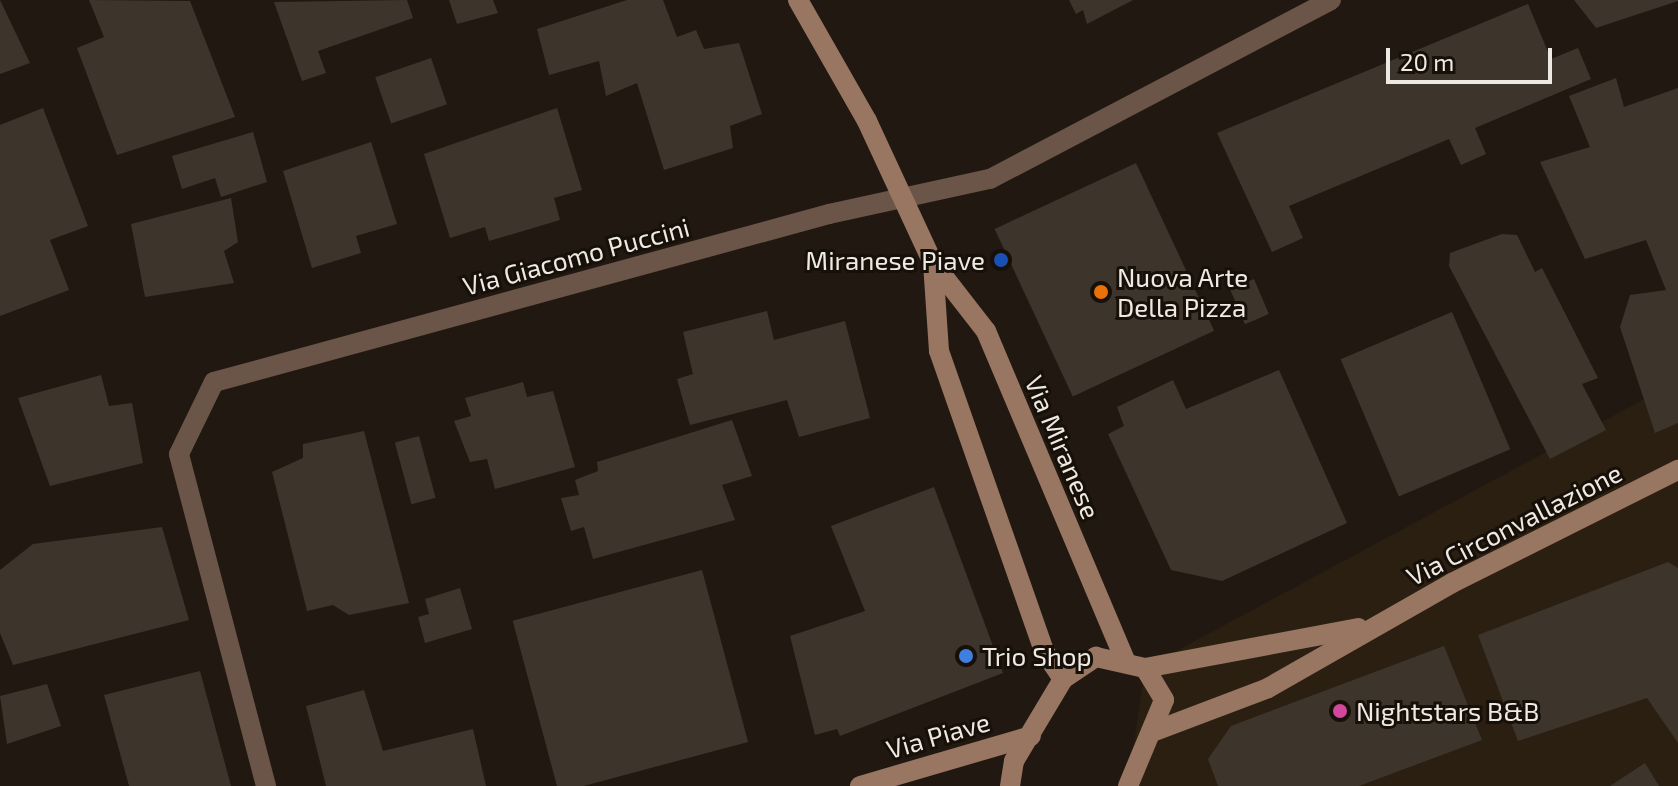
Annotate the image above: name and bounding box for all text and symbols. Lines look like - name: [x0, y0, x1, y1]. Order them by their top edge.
- scale bar: [1390, 32, 1556, 82]
- text: 20 m: [1400, 47, 1454, 76]
- street label: Via Giacomo Puccini: [459, 211, 693, 301]
- place label: Miranese Piave: [805, 244, 985, 276]
- marker: Miranese Piave: [992, 251, 1010, 269]
- place label: Nuova Arte Della Pizza: [1117, 261, 1249, 322]
- marker: Nuova Arte Della Pizza: [1092, 283, 1110, 301]
- street label: Via Miranese: [1019, 371, 1107, 523]
- street label: Via Circonvallazione: [1401, 456, 1627, 592]
- place label: Trio Shop: [982, 640, 1092, 672]
- marker: Trio Shop: [957, 647, 975, 665]
- place label: Nightstars B&B: [1356, 695, 1539, 727]
- marker: Nightstars B&B: [1331, 702, 1349, 720]
- street label: Via Piave: [883, 705, 993, 765]

